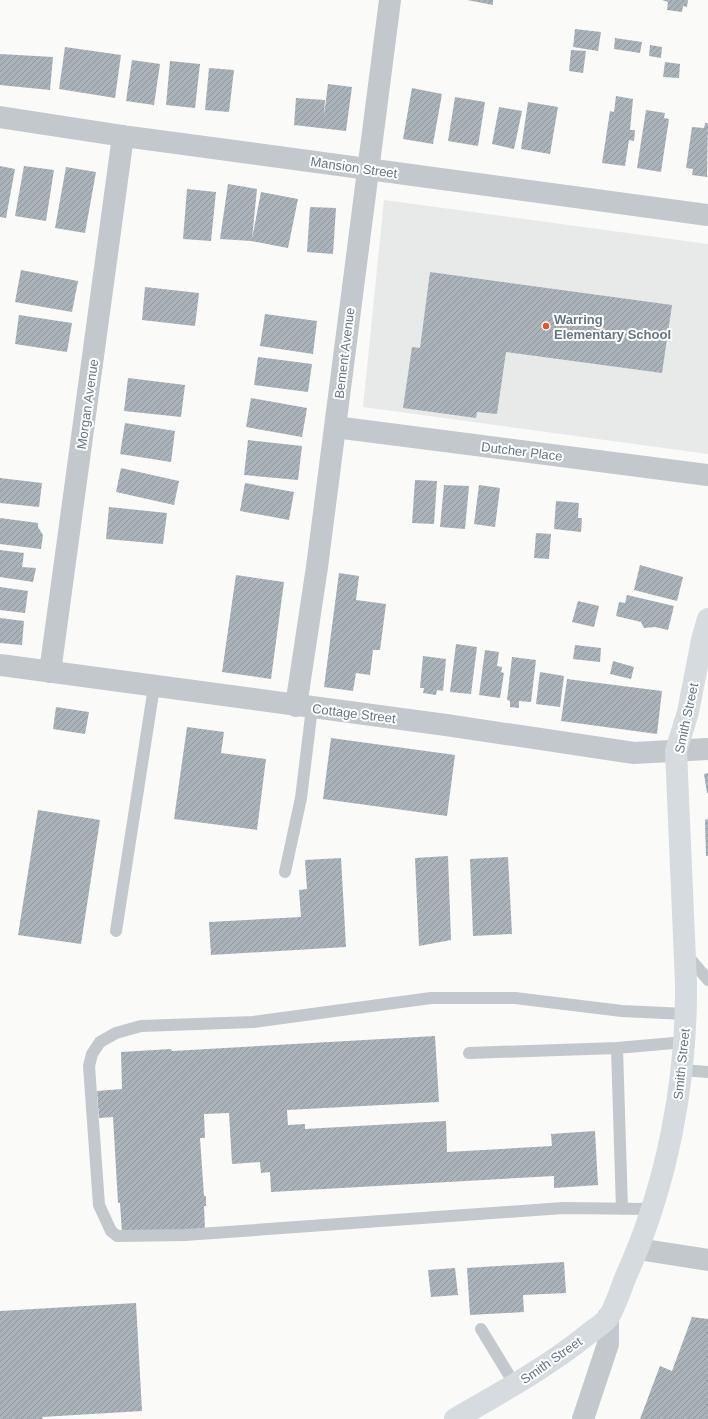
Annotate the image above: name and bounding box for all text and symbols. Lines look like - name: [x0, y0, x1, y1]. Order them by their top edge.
- street label: Mansion Street: [310, 154, 399, 181]
- street label: Bement Avenue: [331, 307, 358, 399]
- place label: Warring Elementary School: [554, 312, 671, 342]
- marker: Warring Elementary School: [541, 321, 551, 331]
- street label: Morgan Avenue: [74, 358, 101, 450]
- street label: Dutcher Place: [481, 439, 563, 464]
- street label: Smith Street: [672, 681, 701, 755]
- street label: Cottage Street: [311, 701, 397, 726]
- street label: Smith Street: [670, 1027, 693, 1100]
- street label: Smith Street: [518, 1334, 585, 1387]

